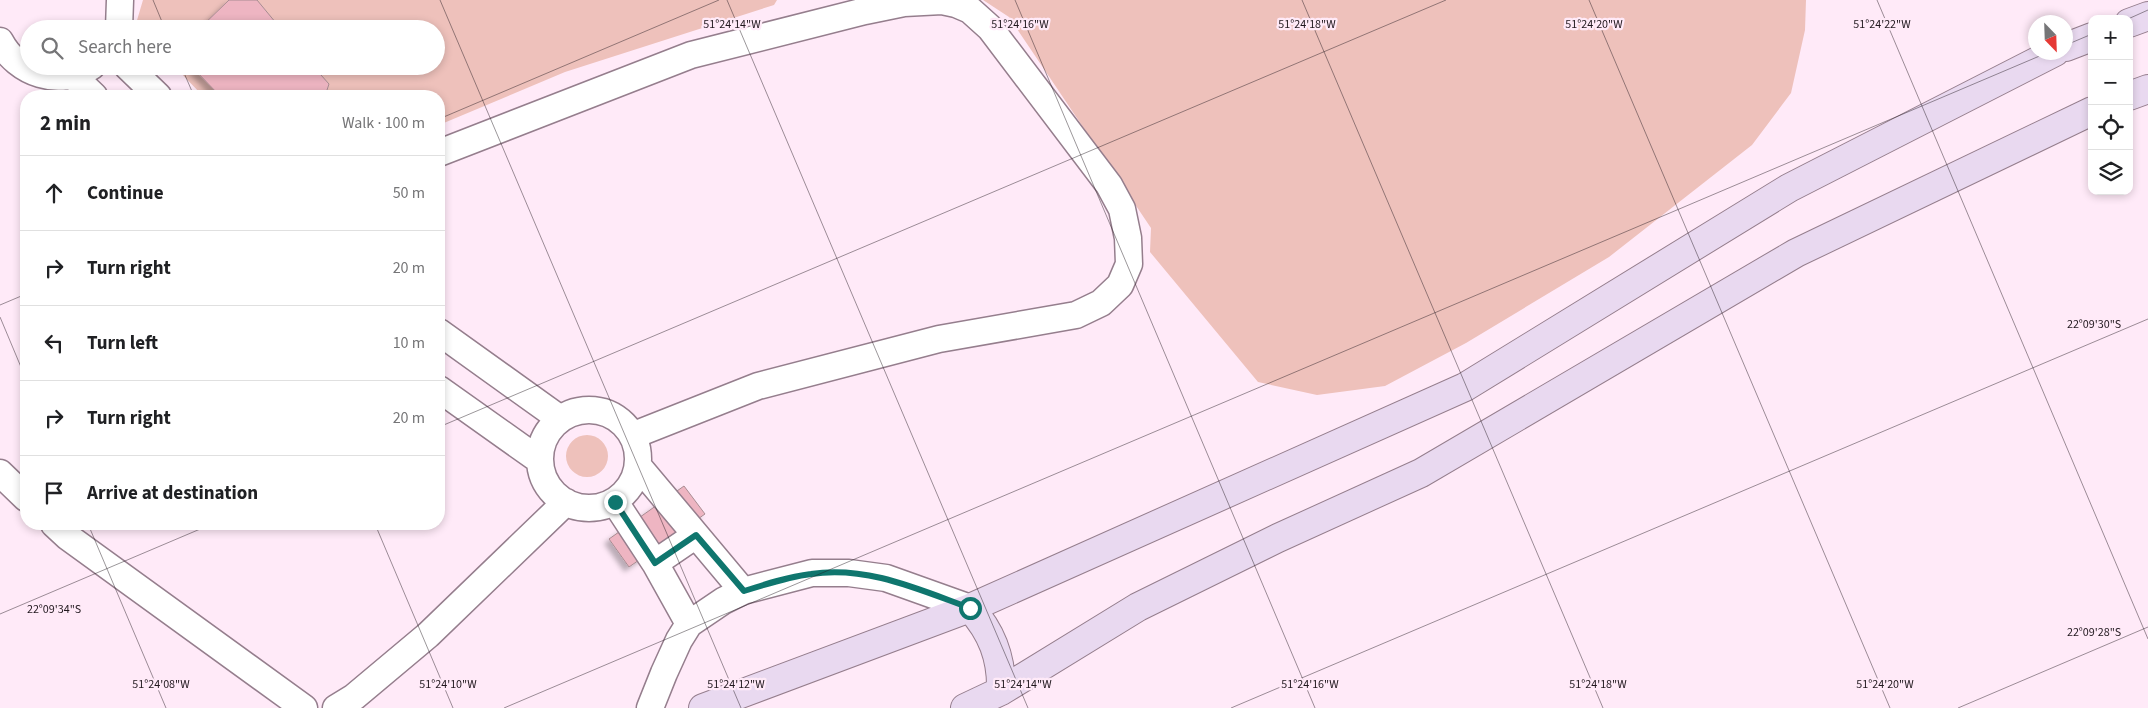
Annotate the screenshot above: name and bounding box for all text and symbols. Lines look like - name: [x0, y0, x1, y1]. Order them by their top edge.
- north arrow: [2028, 15, 2073, 60]
- map controls: [2088, 15, 2133, 195]
- button: +: [2088, 15, 2133, 60]
- text: 51°24'14"W: [703, 16, 761, 33]
- text: 51°24'16"W: [991, 16, 1049, 33]
- text: 51°24'18"W: [1278, 16, 1336, 33]
- text: 51°24'20"W: [1565, 16, 1623, 33]
- text: 51°24'22"W: [1853, 16, 1911, 33]
- search box: [20, 20, 445, 75]
- icon: search: [38, 34, 66, 62]
- text: Search here: [78, 34, 172, 61]
- button: −: [2088, 60, 2133, 105]
- button: locate: [2088, 105, 2133, 150]
- text: 2 min: [40, 108, 91, 138]
- text: Walk · 100 m: [342, 112, 425, 134]
- button: layers: [2088, 150, 2133, 195]
- icon: ahead: [40, 179, 68, 207]
- text: Continue: [87, 180, 164, 207]
- text: 50 m: [393, 182, 425, 204]
- icon: right: [40, 254, 68, 282]
- text: Turn right: [87, 255, 171, 282]
- text: 20 m: [393, 257, 425, 279]
- text: 22°09'30"S: [2067, 316, 2121, 333]
- icon: left: [40, 329, 68, 357]
- text: Turn left: [87, 330, 158, 357]
- text: 10 m: [393, 332, 425, 354]
- icon: right: [40, 404, 68, 432]
- text: Turn right: [87, 405, 171, 432]
- text: 20 m: [393, 407, 425, 429]
- icon: arrive: [40, 479, 68, 507]
- text: Arrive at destination: [87, 480, 258, 507]
- route end: [604, 491, 627, 514]
- route start: [959, 597, 982, 620]
- text: 22°09'34"S: [27, 601, 81, 618]
- text: 22°09'28"S: [2067, 624, 2121, 641]
- text: 51°24'08"W: [132, 676, 190, 693]
- text: 51°24'10"W: [419, 676, 477, 693]
- text: 51°24'12"W: [707, 676, 765, 693]
- text: 51°24'14"W: [994, 676, 1052, 693]
- text: 51°24'16"W: [1281, 676, 1339, 693]
- text: 51°24'18"W: [1569, 676, 1627, 693]
- text: 51°24'20"W: [1856, 676, 1914, 693]

